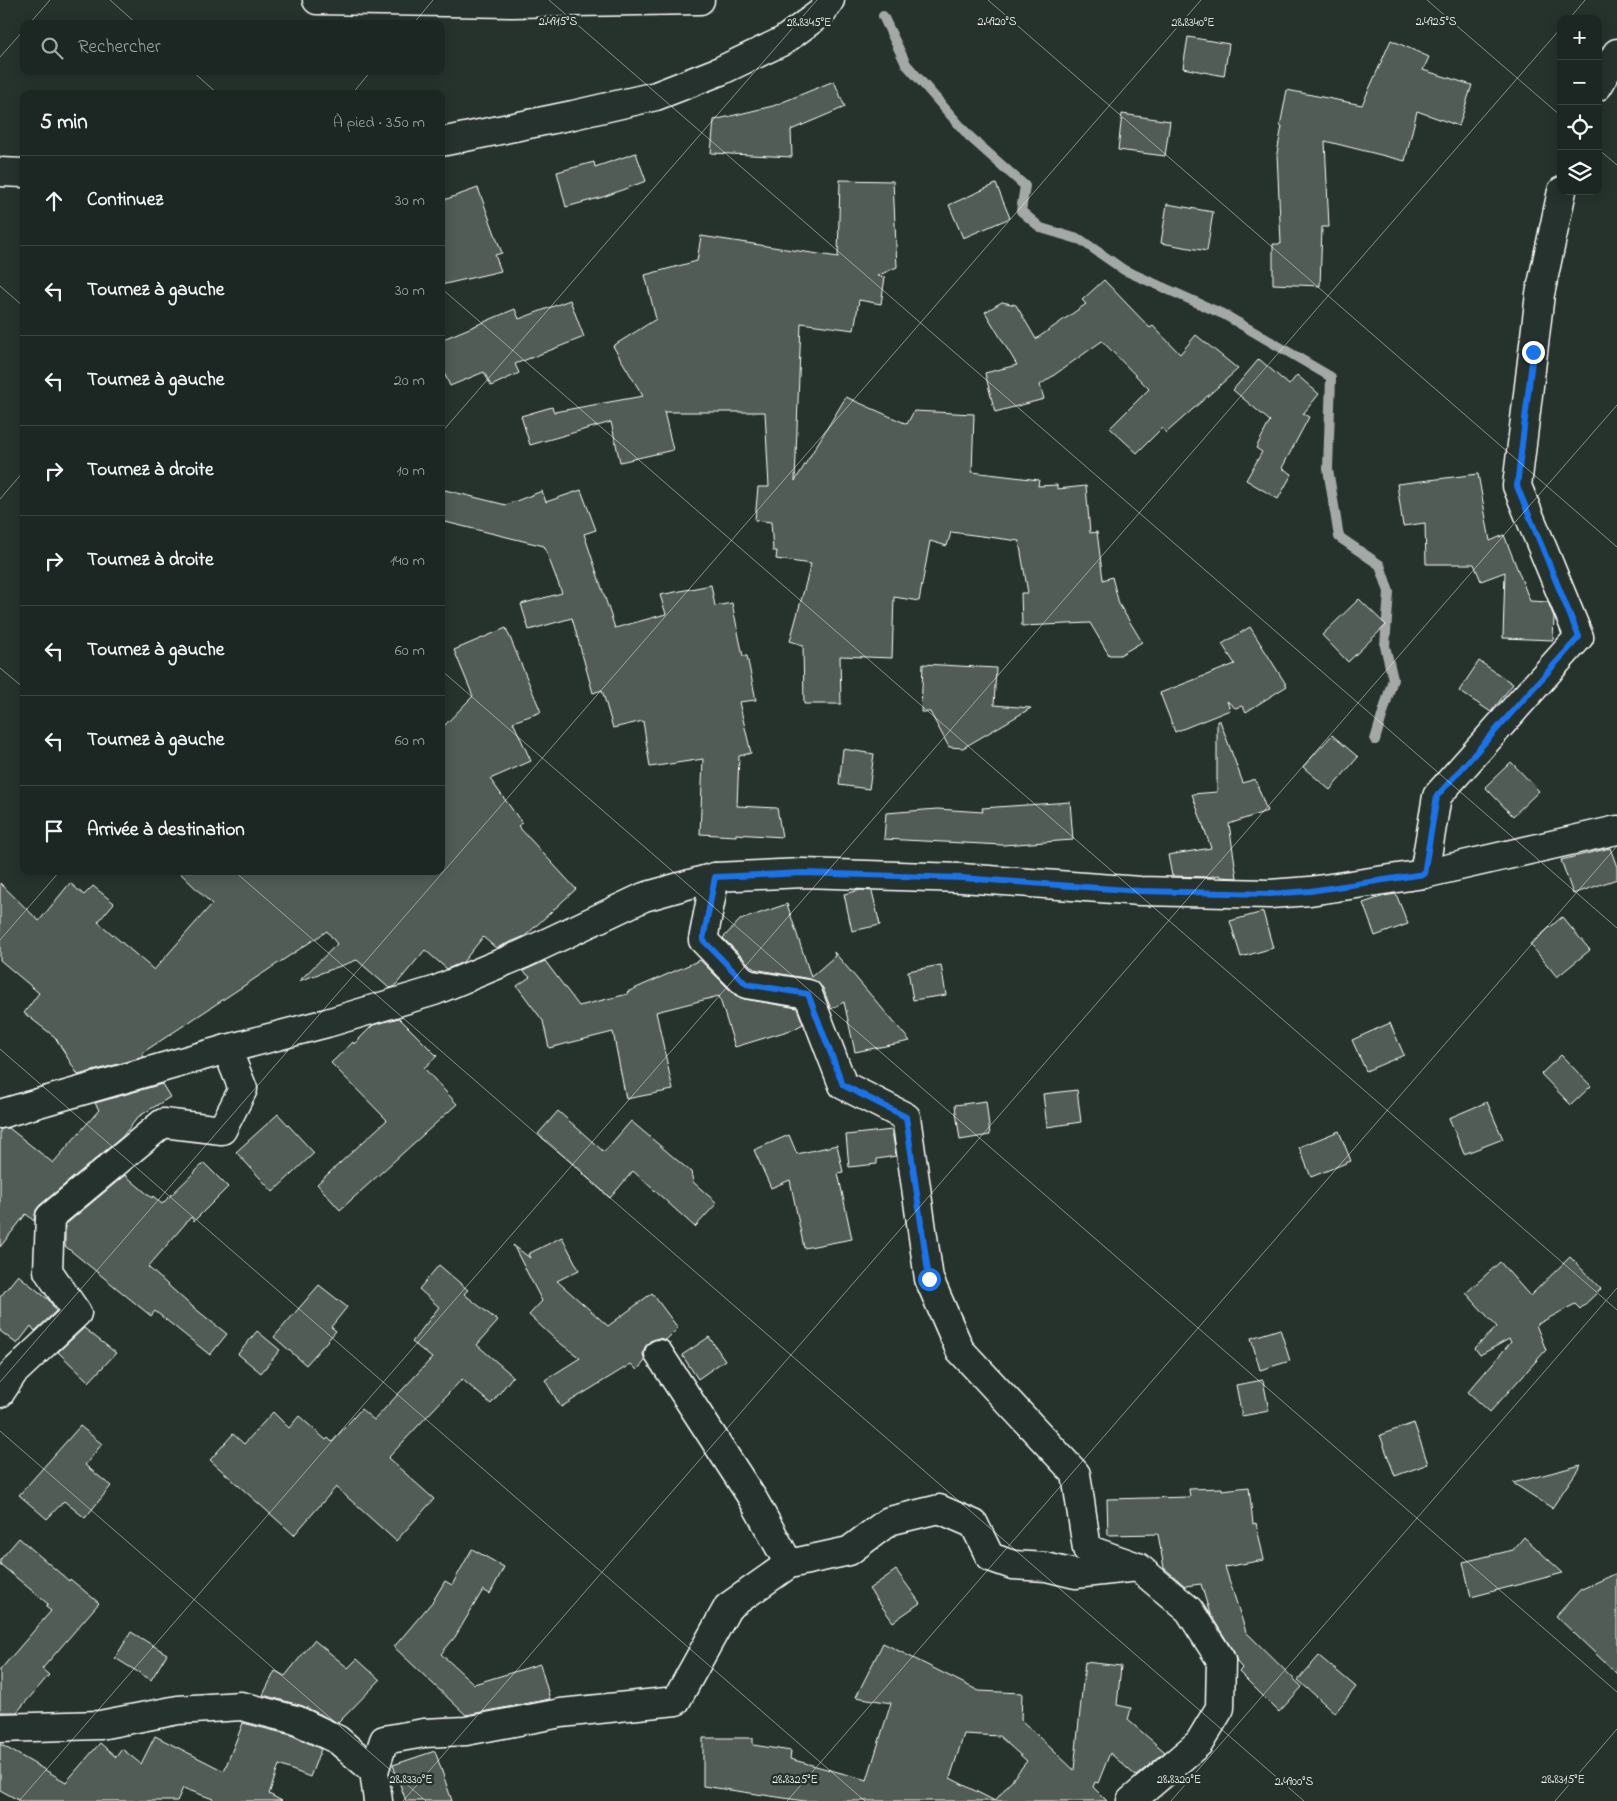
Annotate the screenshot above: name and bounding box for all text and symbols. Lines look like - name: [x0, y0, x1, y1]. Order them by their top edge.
- text: 2.4915°S: [539, 13, 578, 31]
- text: 2.4920°S: [977, 13, 1017, 31]
- text: 2.4925°S: [1416, 13, 1457, 31]
- text: 28.8345°E: [787, 14, 831, 32]
- text: 28.8340°E: [1172, 14, 1214, 32]
- map controls: [1557, 15, 1602, 195]
- button: +: [1557, 15, 1602, 60]
- search box: [20, 20, 445, 75]
- icon: search: [38, 34, 66, 62]
- text: Rechercher: [78, 34, 161, 61]
- button: −: [1557, 60, 1602, 105]
- button: locate: [1557, 105, 1602, 150]
- text: 5 min: [40, 108, 88, 138]
- text: À pied · 350 m: [333, 111, 425, 135]
- button: layers: [1557, 150, 1602, 195]
- icon: ahead: [40, 187, 68, 215]
- text: Continuez: [87, 187, 163, 214]
- text: 30 m: [395, 189, 425, 213]
- icon: left: [40, 277, 68, 305]
- text: Tournez à gauche: [87, 277, 224, 304]
- text: 30 m: [395, 279, 425, 303]
- route end: [1522, 341, 1545, 364]
- icon: left: [40, 367, 68, 395]
- text: Tournez à gauche: [87, 367, 224, 394]
- text: 20 m: [394, 369, 425, 393]
- icon: right: [40, 457, 68, 485]
- text: Tournez à droite: [87, 457, 213, 484]
- text: 10 m: [397, 459, 425, 483]
- icon: right: [40, 547, 68, 575]
- text: Tournez à droite: [87, 547, 213, 574]
- text: 140 m: [390, 549, 425, 573]
- icon: left: [40, 637, 68, 665]
- text: Tournez à gauche: [87, 637, 224, 664]
- text: 60 m: [395, 639, 425, 663]
- icon: left: [40, 727, 68, 755]
- text: Tournez à gauche: [87, 727, 224, 754]
- text: 60 m: [395, 729, 425, 753]
- icon: arrive: [40, 817, 68, 845]
- text: Arrivée à destination: [87, 817, 245, 844]
- route start: [918, 1268, 941, 1291]
- text: 28.8330°E: [390, 1771, 433, 1789]
- text: 28.8325°E: [772, 1771, 818, 1789]
- text: 28.8320°E: [1157, 1771, 1201, 1789]
- text: 28.8315°E: [1541, 1771, 1585, 1789]
- text: 2.4900°S: [1275, 1773, 1313, 1791]

